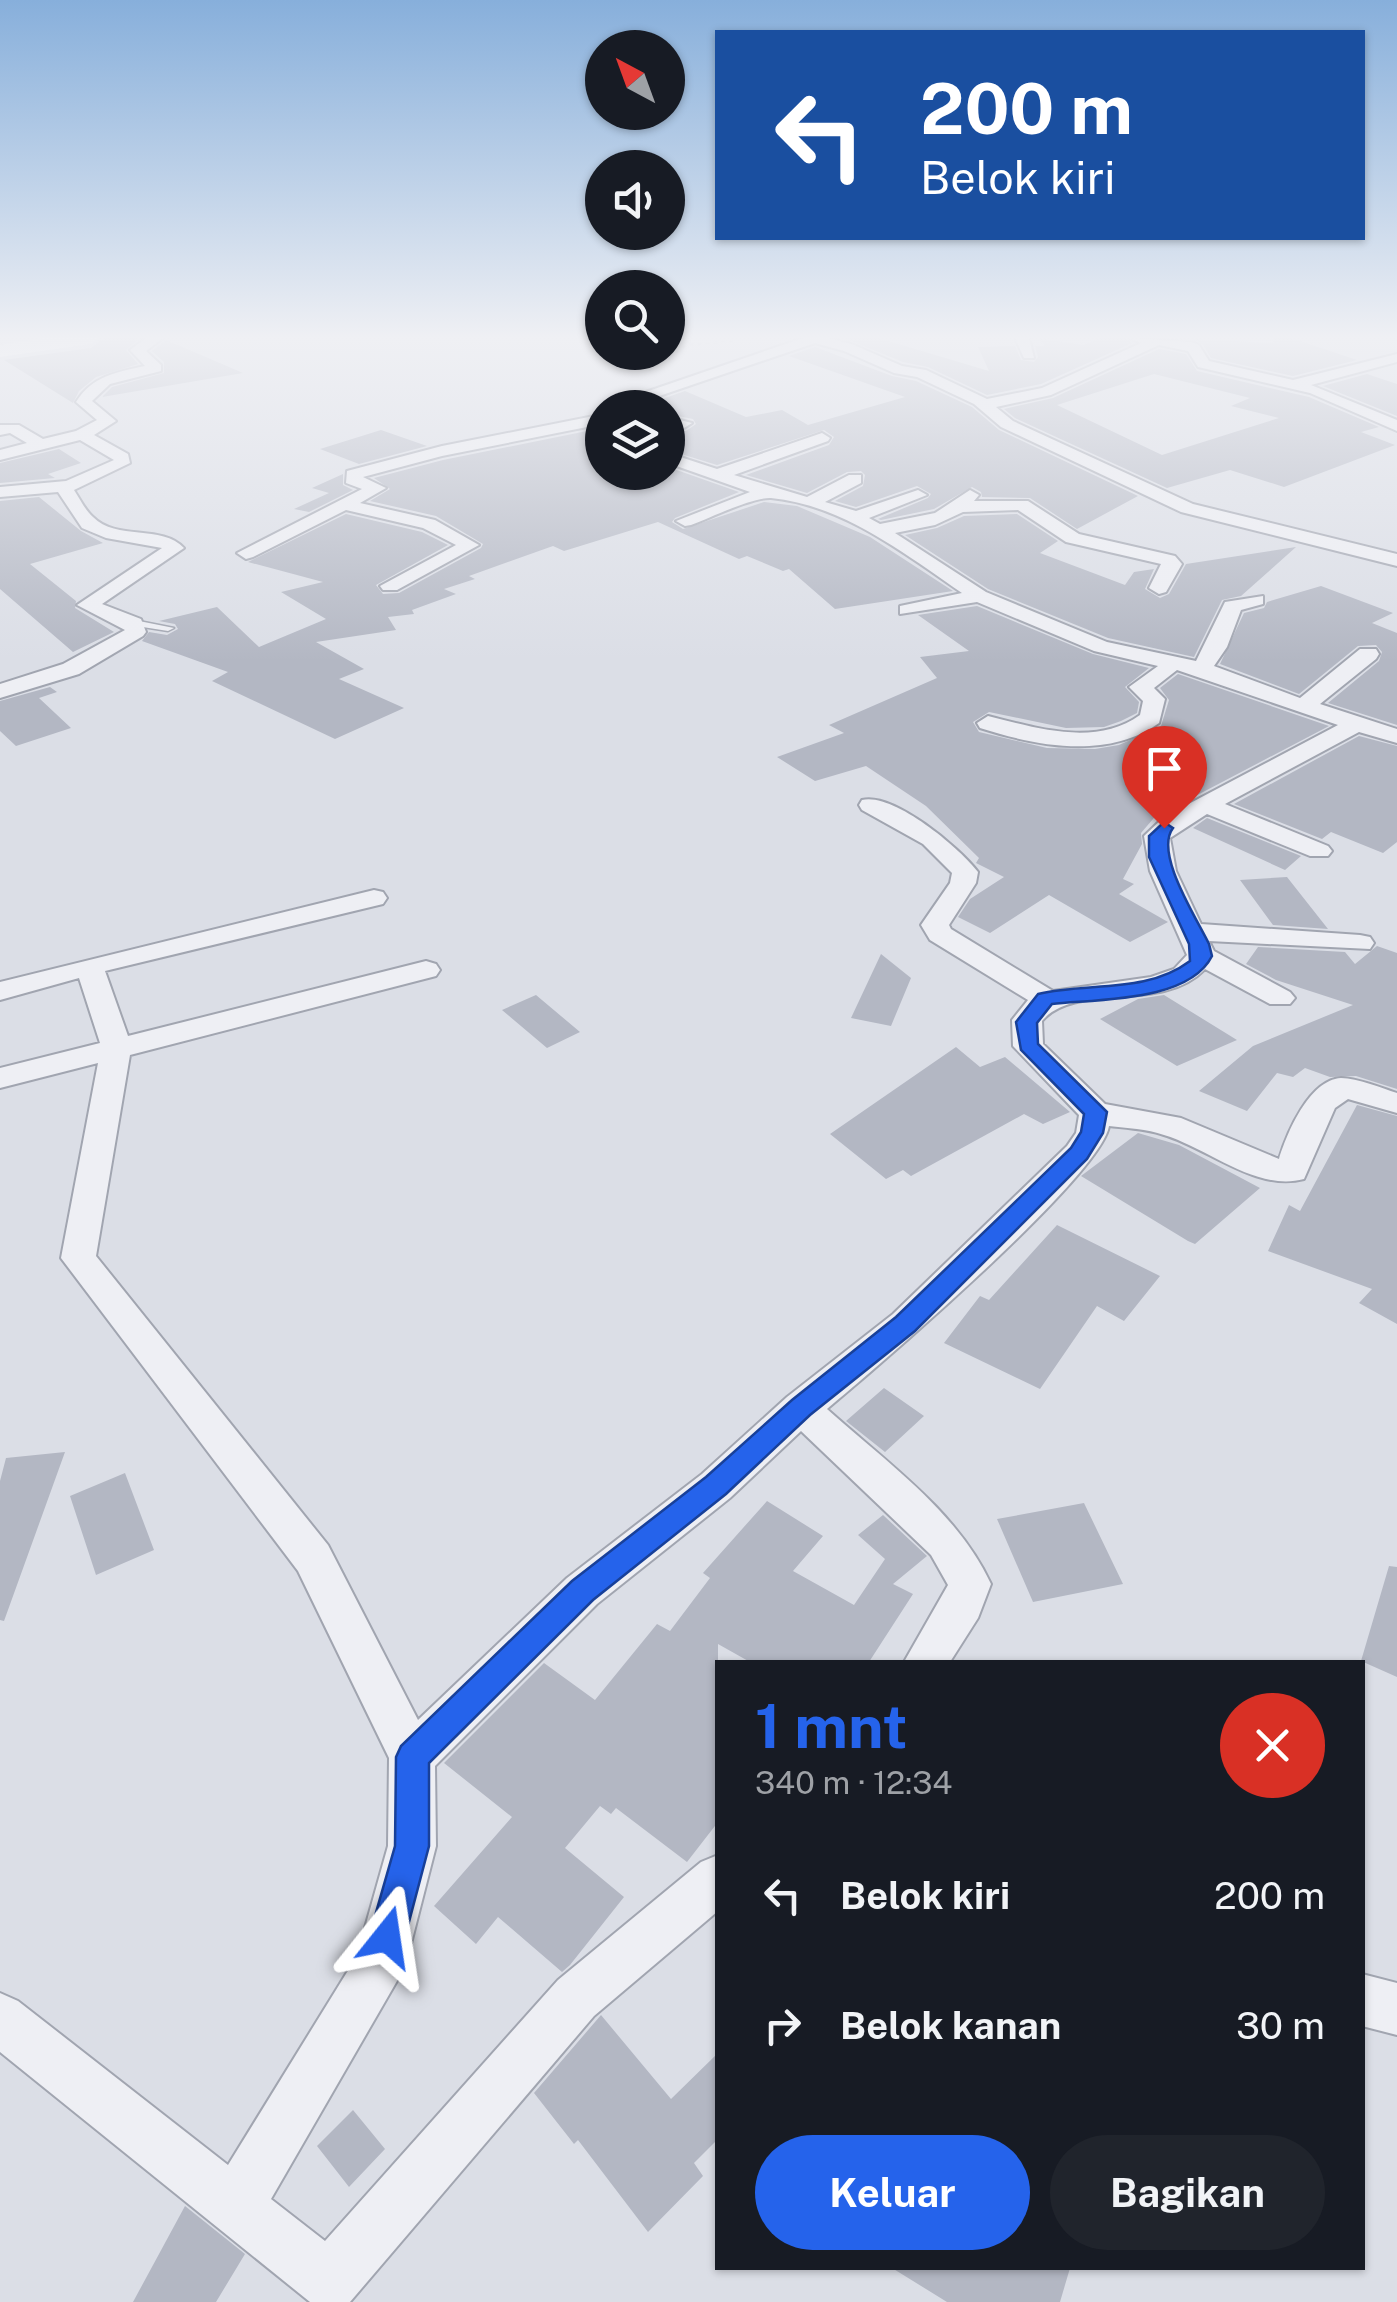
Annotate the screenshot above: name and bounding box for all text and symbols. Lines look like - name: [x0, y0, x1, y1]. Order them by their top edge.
- north arrow: [585, 30, 685, 130]
- map controls: [585, 30, 685, 490]
- text: 200 m: [920, 67, 1133, 150]
- icon: left: [755, 70, 885, 200]
- button: sound: [585, 150, 685, 250]
- text: Belok kiri: [920, 151, 1115, 204]
- button: search: [585, 270, 685, 370]
- button: layers: [585, 390, 685, 490]
- pin: [1122, 726, 1207, 829]
- icon: arrive: [1137, 741, 1192, 796]
- text: 1 mnt: [755, 1691, 907, 1762]
- button: close: [1220, 1693, 1325, 1798]
- text: 340 m · 12:34: [755, 1764, 952, 1801]
- icon: left: [755, 1868, 810, 1923]
- text: Belok kiri: [840, 1873, 1010, 1918]
- text: 200 m: [1214, 1873, 1325, 1918]
- position arrow: [335, 1885, 439, 1989]
- icon: right: [755, 1998, 810, 2053]
- text: Belok kanan: [840, 2003, 1061, 2048]
- text: 30 m: [1236, 2003, 1325, 2048]
- button: Keluar: [755, 2135, 1030, 2250]
- button: Bagikan: [1050, 2135, 1325, 2250]

